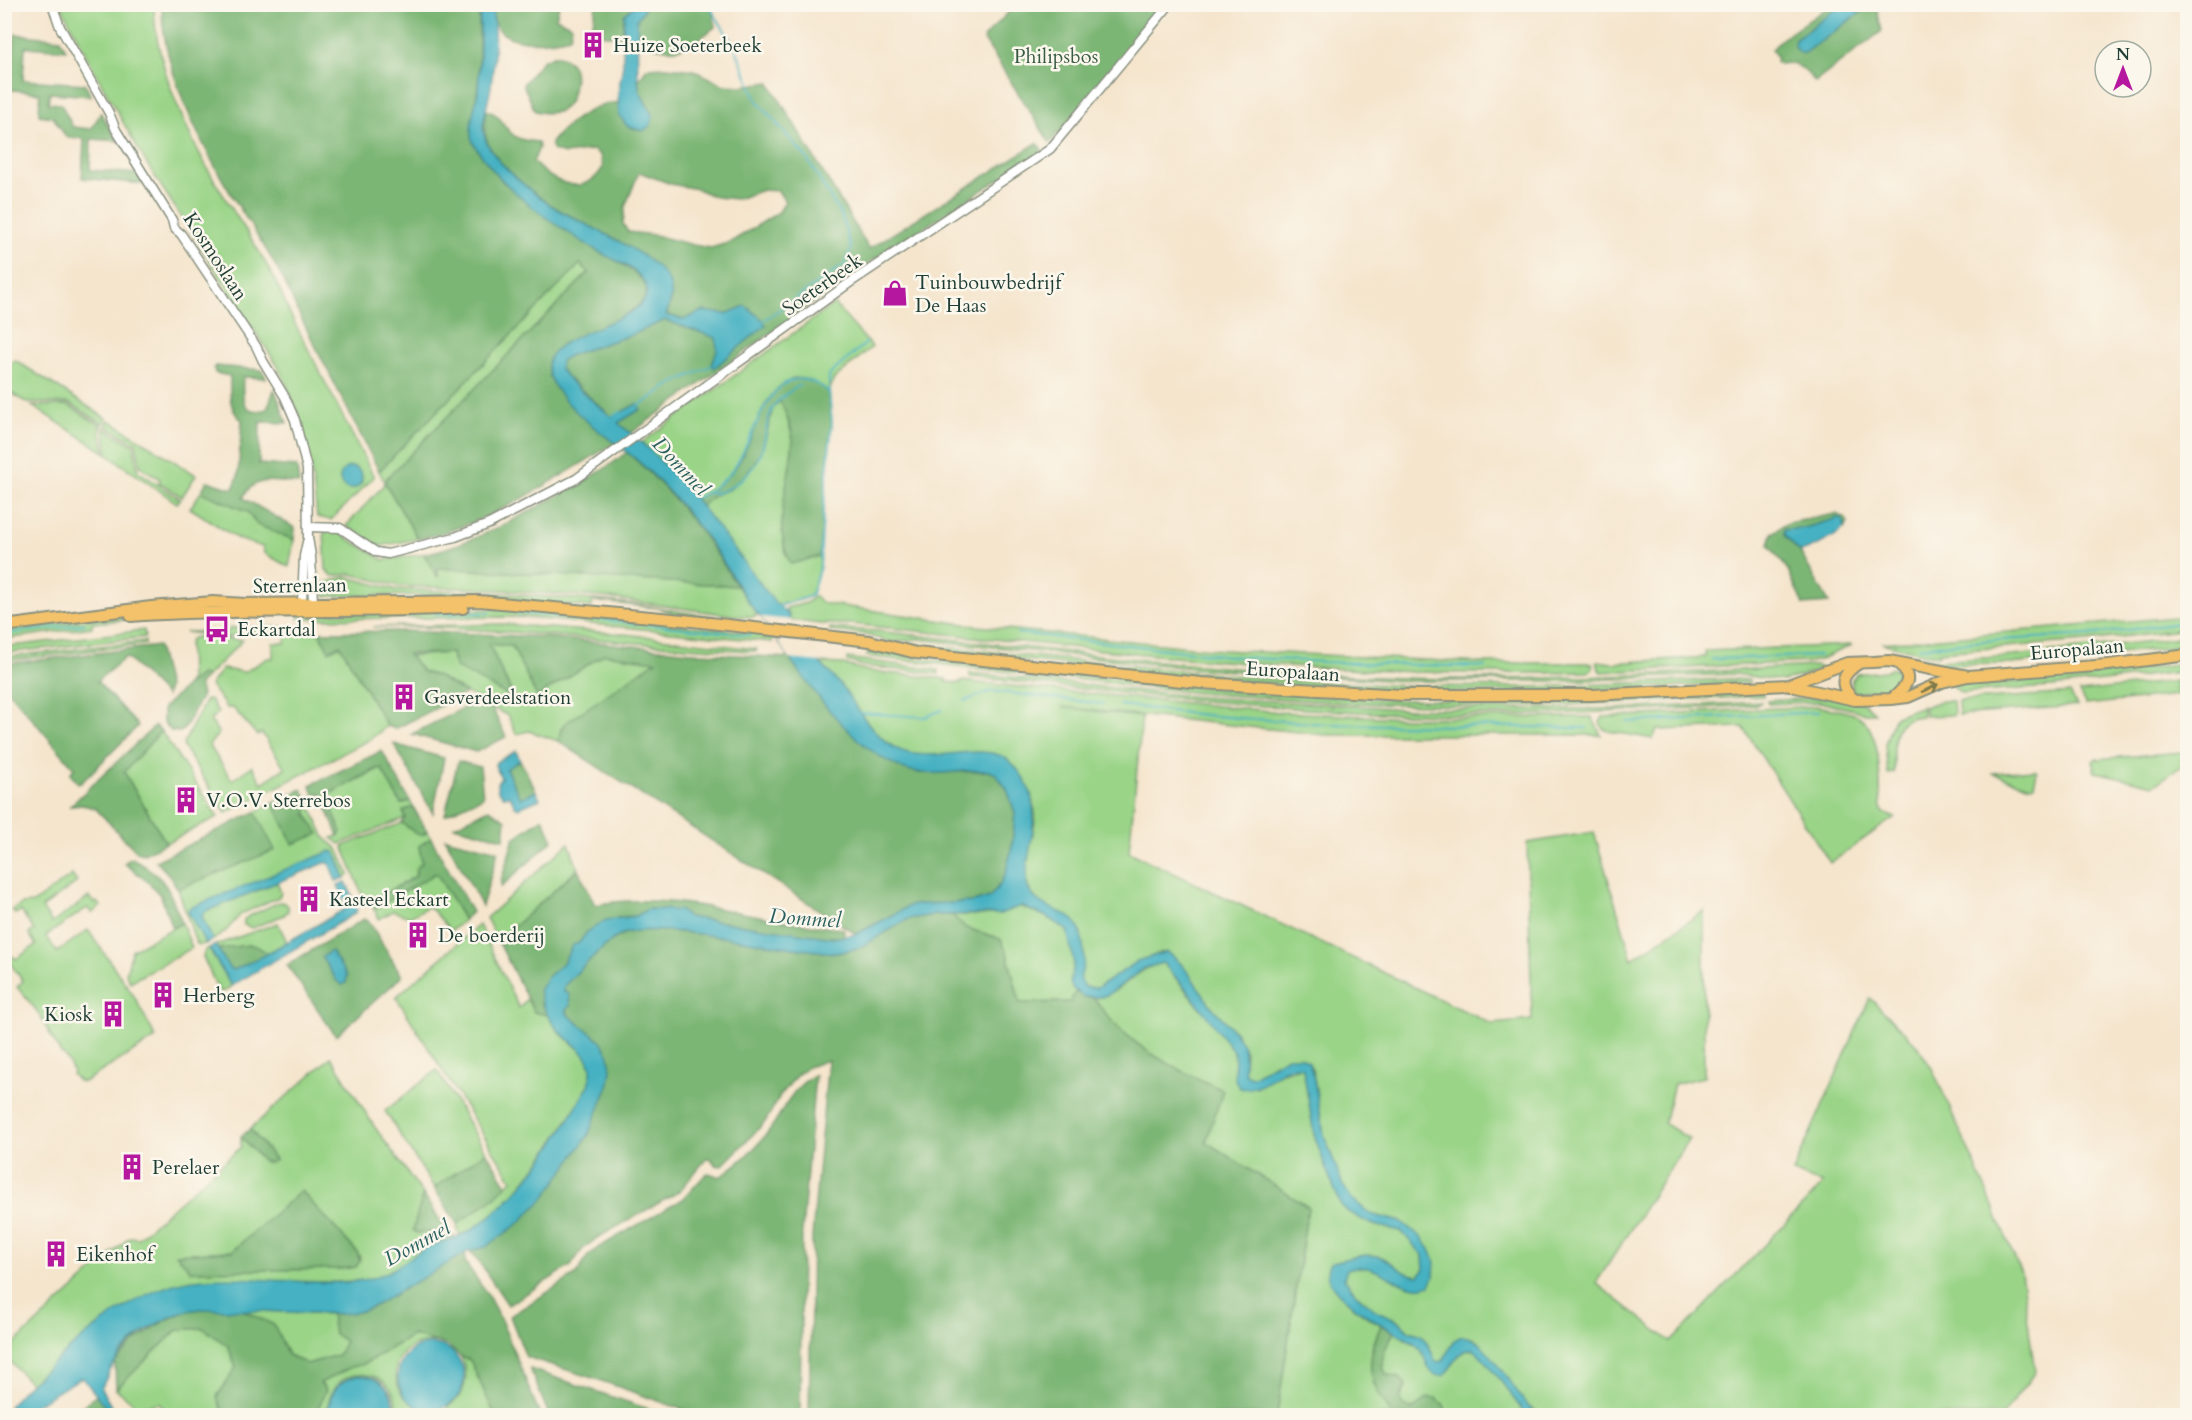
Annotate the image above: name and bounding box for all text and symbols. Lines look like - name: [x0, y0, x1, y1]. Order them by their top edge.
- building icon: Huize Soeterbeek: [578, 30, 608, 60]
- place label: Huize Soeterbeek: [613, 32, 762, 59]
- north arrow: [2093, 39, 2153, 99]
- park label: Philipsbos: [1014, 43, 1098, 70]
- text: N: [2116, 44, 2130, 66]
- street label: Kosmoslaan: [177, 207, 255, 306]
- street label: Soeterbeek: [777, 247, 868, 322]
- place label: Tuinbouwbedrijf De Haas: [915, 269, 1064, 319]
- shop icon: Tuinbouwbedrijf De Haas: [880, 278, 910, 308]
- water label: Dommel: [645, 430, 717, 504]
- street label: Sterrenlaan: [253, 571, 348, 600]
- bus stop icon: Eckartdal: [202, 614, 232, 644]
- place label: Eckartdal: [237, 616, 316, 643]
- street label: Europalaan: [2029, 632, 2126, 667]
- street label: Europalaan: [1245, 655, 1342, 688]
- one-way arrow: [1921, 681, 1939, 693]
- building icon: Gasverdeelstation: [389, 682, 419, 712]
- place label: Gasverdeelstation: [424, 684, 572, 711]
- building icon: V.O.V. Sterrebos: [171, 785, 201, 815]
- place label: V.O.V. Sterrebos: [206, 787, 351, 814]
- building icon: Kasteel Eckart: [294, 884, 324, 914]
- place label: Kasteel Eckart: [329, 886, 449, 913]
- water label: Dommel: [768, 902, 843, 936]
- building icon: De boerderij: [403, 920, 433, 950]
- place label: De boerderij: [438, 922, 545, 949]
- building icon: Herberg: [148, 980, 178, 1010]
- place label: Herberg: [183, 982, 255, 1009]
- building icon: Kiosk: [98, 999, 128, 1029]
- place label: Kiosk: [44, 1001, 93, 1028]
- building icon: Perelaer: [117, 1152, 147, 1182]
- place label: Perelaer: [152, 1154, 220, 1181]
- water label: Dommel: [379, 1213, 457, 1274]
- building icon: Eikenhof: [41, 1239, 71, 1269]
- place label: Eikenhof: [76, 1241, 156, 1268]

